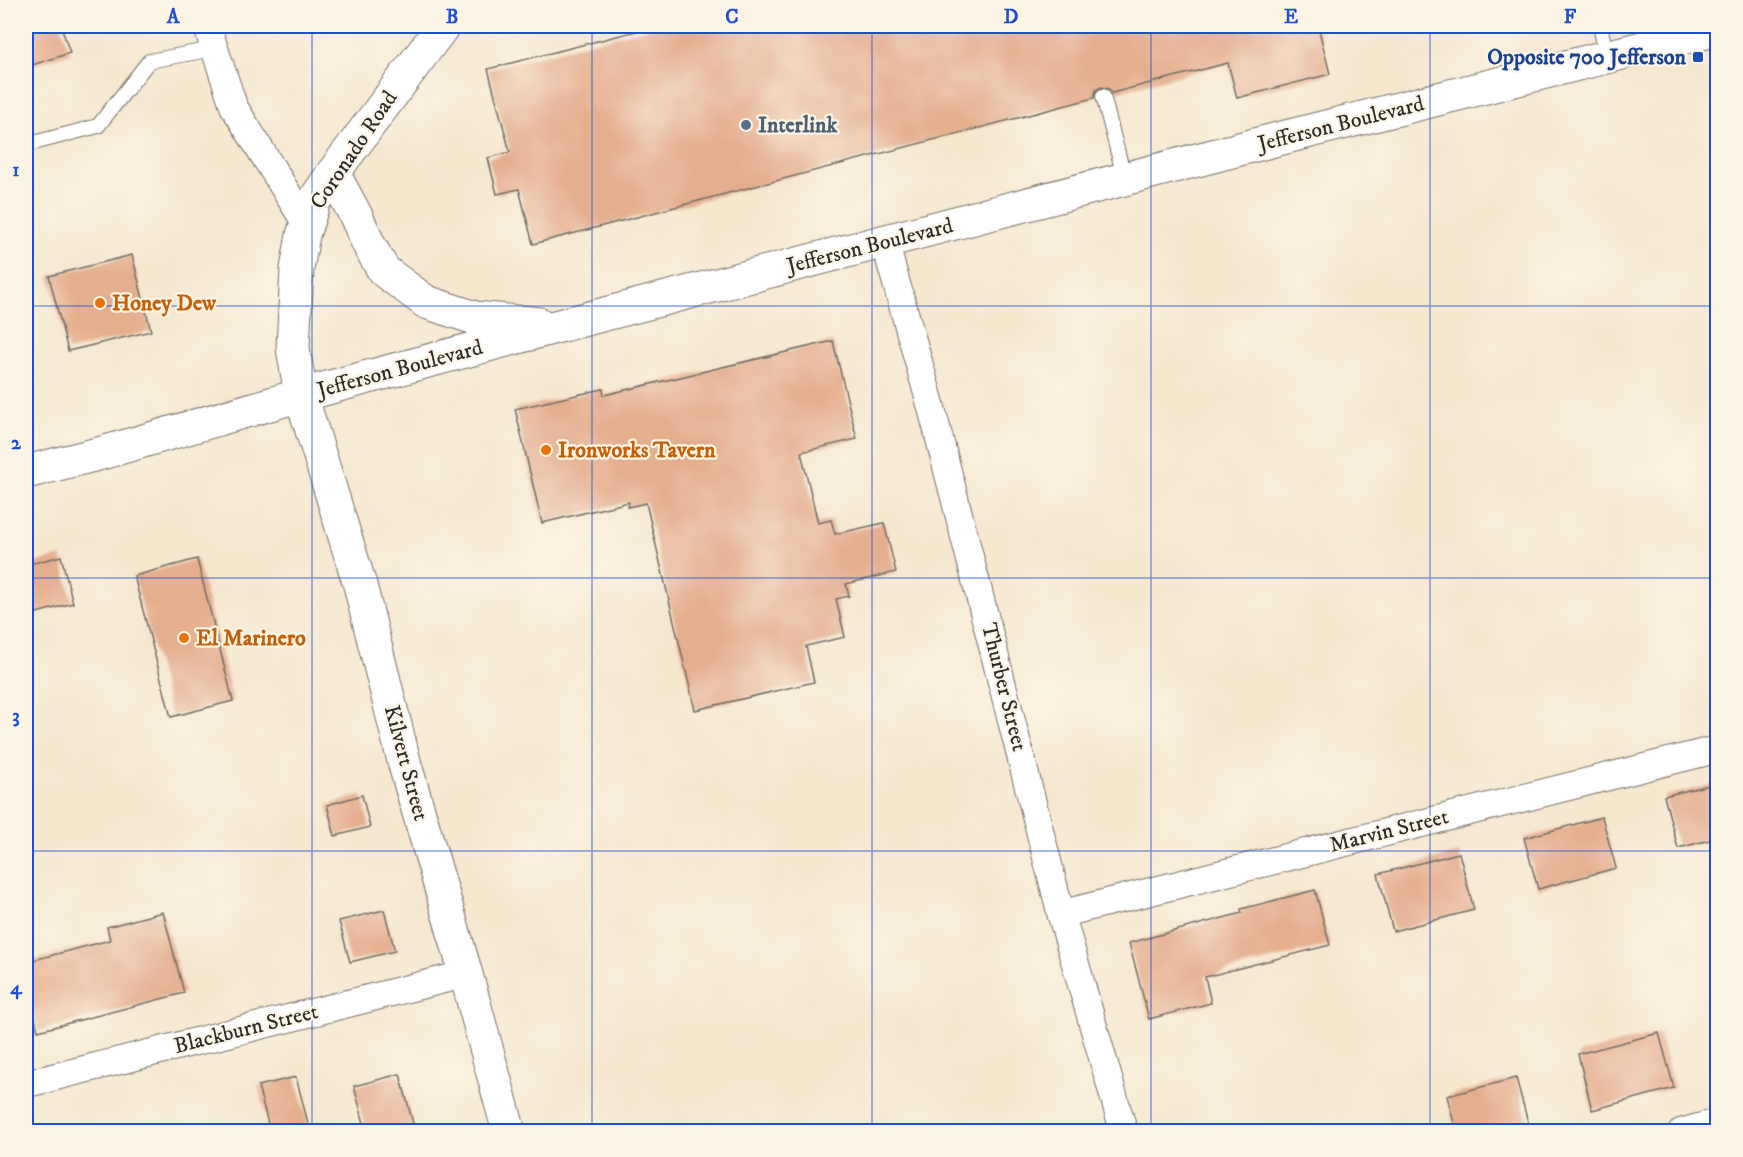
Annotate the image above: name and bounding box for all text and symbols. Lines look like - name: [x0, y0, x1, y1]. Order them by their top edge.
- text: A: [166, 5, 181, 30]
- text: B: [446, 5, 458, 30]
- text: C: [725, 5, 739, 30]
- text: D: [1004, 5, 1019, 30]
- text: E: [1284, 5, 1298, 30]
- text: F: [1564, 5, 1577, 30]
- place label: Opposite 700 Jefferson: [1487, 44, 1687, 71]
- marker: Opposite 700 Jefferson: [1691, 50, 1705, 64]
- street label: Coronado Road: [305, 86, 403, 214]
- street label: Jefferson Boulevard: [1253, 90, 1427, 158]
- place label: Interlink: [758, 112, 838, 139]
- marker: Interlink: [739, 118, 753, 132]
- text: 1: [12, 158, 20, 183]
- street label: Jefferson Boulevard: [782, 212, 956, 280]
- place label: Honey Dew: [112, 290, 217, 317]
- marker: Honey Dew: [93, 296, 107, 310]
- street label: Jefferson Boulevard: [312, 334, 486, 405]
- text: 2: [11, 431, 22, 456]
- place label: Ironworks Tavern: [558, 437, 716, 464]
- marker: Ironworks Tavern: [539, 443, 553, 457]
- street label: Thurber Street: [975, 620, 1033, 754]
- place label: El Marinero: [196, 625, 306, 652]
- marker: El Marinero: [177, 631, 191, 645]
- street label: Kilvert Street: [378, 702, 434, 824]
- text: 3: [12, 704, 20, 729]
- street label: Marvin Street: [1327, 803, 1451, 859]
- text: 4: [10, 976, 23, 1001]
- street label: Blackburn Street: [171, 998, 321, 1060]

